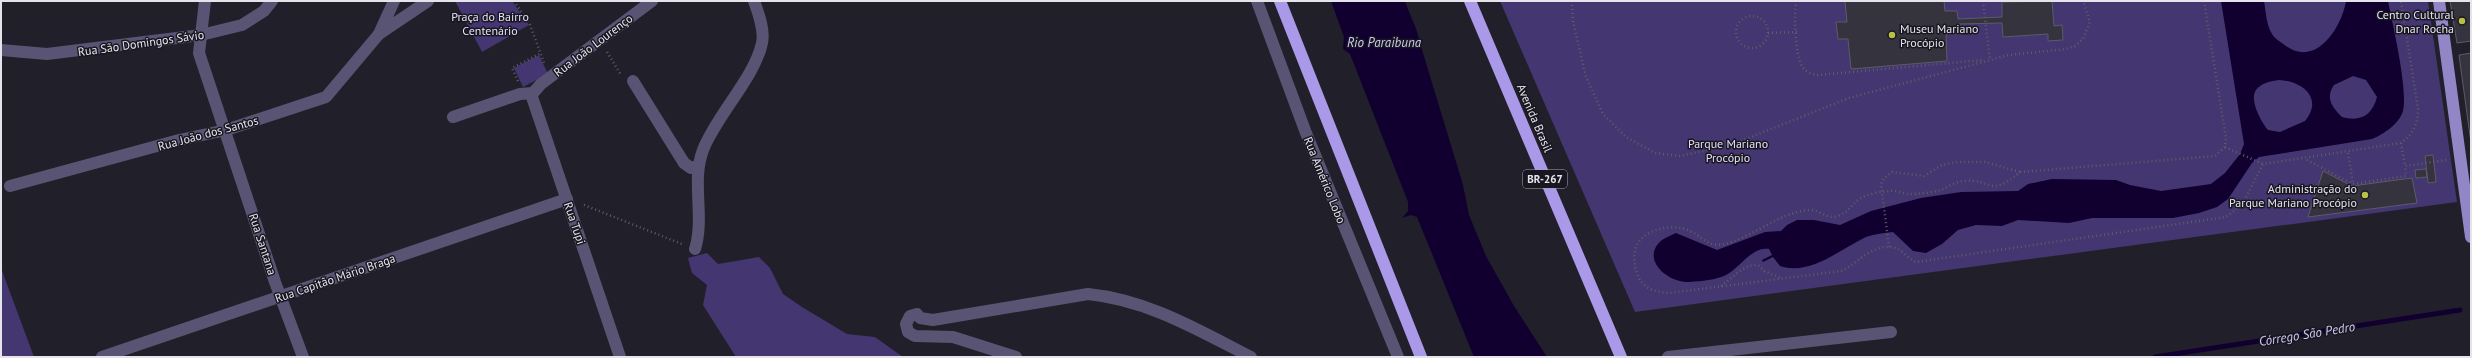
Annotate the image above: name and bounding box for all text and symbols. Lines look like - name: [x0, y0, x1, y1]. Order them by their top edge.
- place label: Centro Cultural Dnar Rocha: [2376, 7, 2454, 36]
- park label: Praça do Bairro Centenário: [451, 9, 529, 38]
- street label: Rua João Lourenço: [551, 10, 635, 80]
- marker: Centro Cultural Dnar Rocha: [2457, 16, 2467, 26]
- place label: Museu Mariano Procópio: [1900, 21, 1978, 50]
- street label: Rua São Domingos Sávio: [77, 27, 205, 59]
- marker: Museu Mariano Procópio: [1887, 30, 1897, 40]
- water label: Rio Paraibuna: [1347, 34, 1422, 51]
- street label: Avenida Brasil: [1514, 82, 1556, 155]
- street label: Rua João dos Santos: [156, 112, 260, 154]
- street label: Rua Américo Lobo: [1301, 135, 1349, 225]
- park label: Parque Mariano Procópio: [1688, 136, 1768, 165]
- road number: BR-267: [1523, 170, 1567, 188]
- place label: Administração do Parque Mariano Procópio: [2229, 181, 2357, 210]
- marker: Administração do Parque Mariano Procópio: [2360, 190, 2370, 200]
- street label: Rua Tupi: [561, 200, 589, 246]
- street label: Rua Santana: [246, 211, 280, 277]
- street label: Rua Capitão Mário Braga: [273, 250, 397, 306]
- water label: Córrego São Pedro: [2258, 318, 2357, 350]

